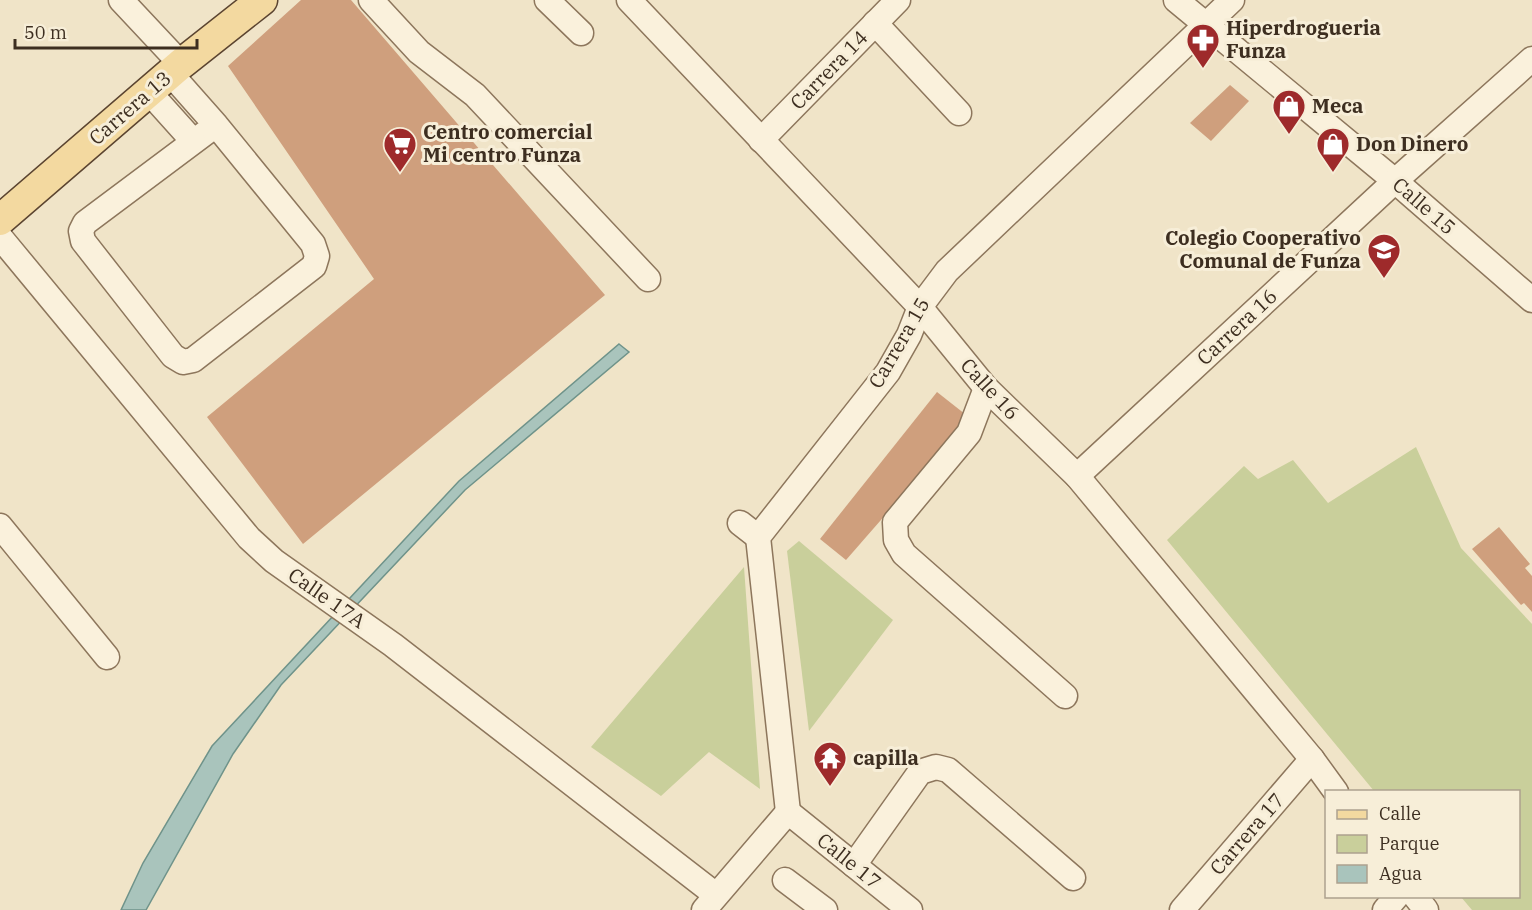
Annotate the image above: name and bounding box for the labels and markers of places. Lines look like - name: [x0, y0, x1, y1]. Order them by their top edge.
- place label: Hiperdrogueria Funza: [1226, 14, 1381, 64]
- pharmacy icon: Hiperdrogueria Funza: [1185, 22, 1221, 69]
- shop icon: Meca: [1271, 88, 1307, 135]
- place label: Meca: [1312, 92, 1363, 119]
- place label: Centro comercial Mi centro Funza: [423, 118, 592, 168]
- supermarket icon: Centro comercial Mi centro Funza: [382, 126, 418, 173]
- shop icon: Don Dinero: [1315, 126, 1351, 173]
- place label: Don Dinero: [1356, 130, 1468, 157]
- place label: Colegio Cooperativo Comunal de Funza: [1165, 224, 1361, 274]
- school or university icon: Colegio Cooperativo Comunal de Funza: [1366, 232, 1402, 279]
- temple icon: capilla: [812, 740, 848, 787]
- place label: capilla: [853, 744, 919, 771]

